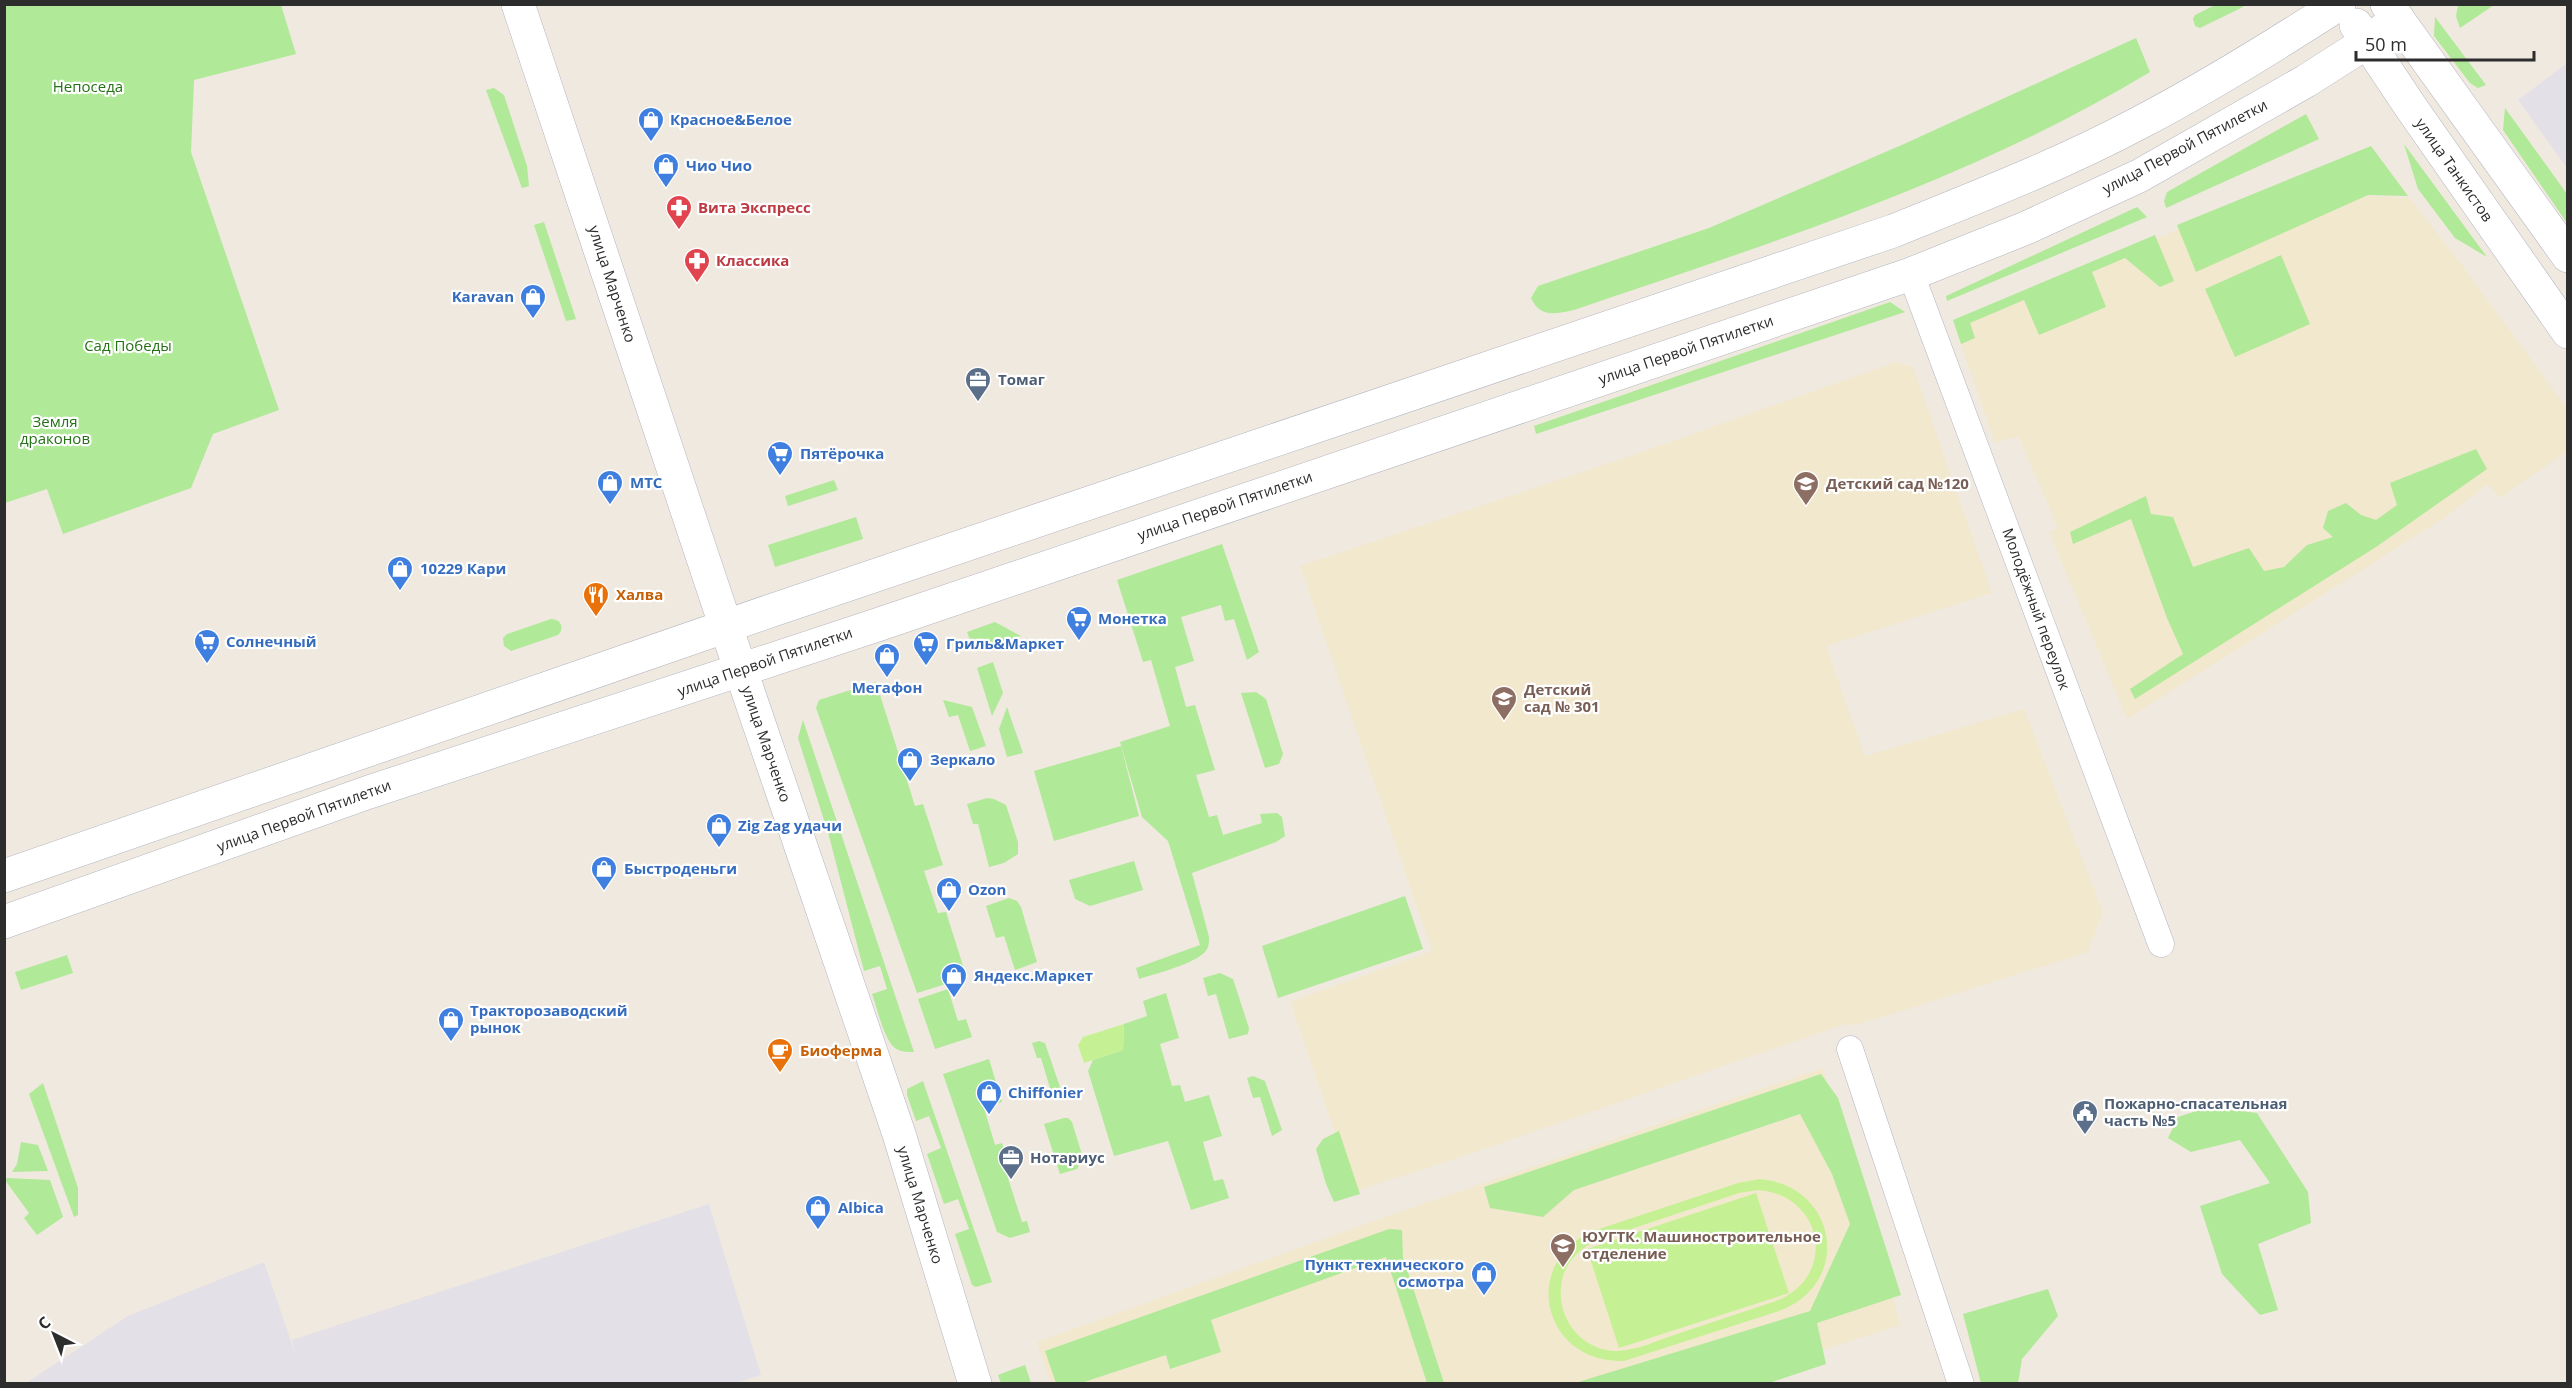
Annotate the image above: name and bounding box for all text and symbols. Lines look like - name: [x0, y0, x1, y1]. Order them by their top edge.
- scale bar: [2356, 24, 2534, 62]
- text: 50 m: [2365, 32, 2407, 56]
- park label: Непоседа: [53, 76, 123, 96]
- street label: улица Первой Пятилетки: [2099, 94, 2270, 198]
- shop icon: Красное&Белое: [636, 105, 666, 143]
- place label: Красное&Белое: [670, 109, 792, 129]
- street label: улица Танкистов: [2411, 114, 2498, 225]
- shop icon: Чио Чио: [651, 151, 681, 189]
- place label: Чио Чио: [686, 155, 752, 175]
- pharmacy icon: Вита Экспресс: [664, 193, 694, 231]
- place label: Вита Экспресс: [698, 197, 811, 217]
- street label: улица Марченко: [585, 223, 641, 345]
- pharmacy icon: Классика: [682, 246, 712, 284]
- place label: Классика: [716, 250, 789, 270]
- shop icon: Karavan: [518, 282, 548, 320]
- place label: Karavan: [452, 286, 514, 306]
- street label: улица Первой Пятилетки: [1595, 310, 1776, 388]
- park label: Сад Победы: [84, 335, 172, 355]
- office icon: Томаг: [963, 365, 993, 403]
- place label: Томаг: [998, 369, 1045, 389]
- park label: Земля драконов: [20, 411, 90, 448]
- supermarket icon: Пятёрочка: [765, 439, 795, 477]
- place label: Пятёрочка: [800, 443, 884, 463]
- street label: улица Первой Пятилетки: [1134, 466, 1315, 544]
- shop icon: МТС: [595, 468, 625, 506]
- school or university icon: Детский сад №120: [1791, 469, 1821, 507]
- place label: МТС: [630, 472, 663, 492]
- place label: Детский сад №120: [1826, 473, 1969, 493]
- street label: Молодёжный переулок: [1998, 525, 2076, 693]
- shop icon: 10229 Кари: [385, 554, 415, 592]
- place label: 10229 Кари: [420, 558, 506, 578]
- restaurant icon: Халва: [581, 580, 611, 618]
- place label: Халва: [616, 584, 663, 604]
- supermarket icon: Монетка: [1064, 604, 1094, 642]
- place label: Монетка: [1098, 608, 1167, 628]
- street label: улица Первой Пятилетки: [674, 622, 855, 700]
- supermarket icon: Солнечный: [192, 627, 222, 665]
- supermarket icon: Гриль&Маркет: [911, 629, 941, 667]
- place label: Солнечный: [226, 631, 317, 651]
- place label: Гриль&Маркет: [946, 633, 1064, 653]
- shop icon: Мегафон: [872, 641, 902, 679]
- place label: Мегафон: [852, 677, 922, 697]
- place label: Детский сад № 301: [1524, 679, 1600, 716]
- street label: улица Марченко: [738, 683, 796, 805]
- school or university icon: Детский сад № 301: [1489, 684, 1519, 722]
- shop icon: Зеркало: [895, 745, 925, 783]
- place label: Зеркало: [930, 749, 995, 769]
- street label: улица Первой Пятилетки: [214, 774, 394, 856]
- shop icon: Zig Zag удачи: [704, 811, 734, 849]
- place label: Zig Zag удачи: [738, 815, 842, 835]
- shop icon: Быстроденьги: [589, 854, 619, 892]
- place label: Быстроденьги: [624, 858, 737, 878]
- shop icon: Ozon: [934, 875, 964, 913]
- place label: Ozon: [968, 879, 1006, 899]
- shop icon: Яндекс.Маркет: [939, 961, 969, 999]
- place label: Яндекс.Маркет: [973, 965, 1093, 985]
- place label: Тракторозаводский рынок: [470, 1000, 628, 1037]
- shop icon: Тракторозаводский рынок: [436, 1005, 466, 1043]
- cafe icon: Биоферма: [765, 1036, 795, 1074]
- place label: Биоферма: [800, 1040, 882, 1060]
- shop icon: Chiffonier: [974, 1078, 1004, 1116]
- place label: Chiffonier: [1008, 1082, 1083, 1102]
- place label: Пожарно-спасательная часть №5: [2104, 1093, 2287, 1130]
- public building icon: Пожарно-спасательная часть №5: [2070, 1098, 2100, 1136]
- street label: улица Марченко: [894, 1143, 948, 1266]
- office icon: Нотариус: [996, 1143, 1026, 1181]
- place label: Нотариус: [1030, 1147, 1105, 1167]
- shop icon: Albica: [803, 1193, 833, 1231]
- place label: Albica: [838, 1197, 884, 1217]
- place label: ЮУГТК. Машиностроительное отделение: [1582, 1226, 1821, 1263]
- school or university icon: ЮУГТК. Машиностроительное отделение: [1548, 1231, 1578, 1269]
- place label: Пункт технического осмотра: [1305, 1254, 1464, 1291]
- shop icon: Пункт технического осмотра: [1469, 1259, 1499, 1297]
- north arrow: [24, 1304, 84, 1364]
- text: С: [33, 1311, 55, 1334]

